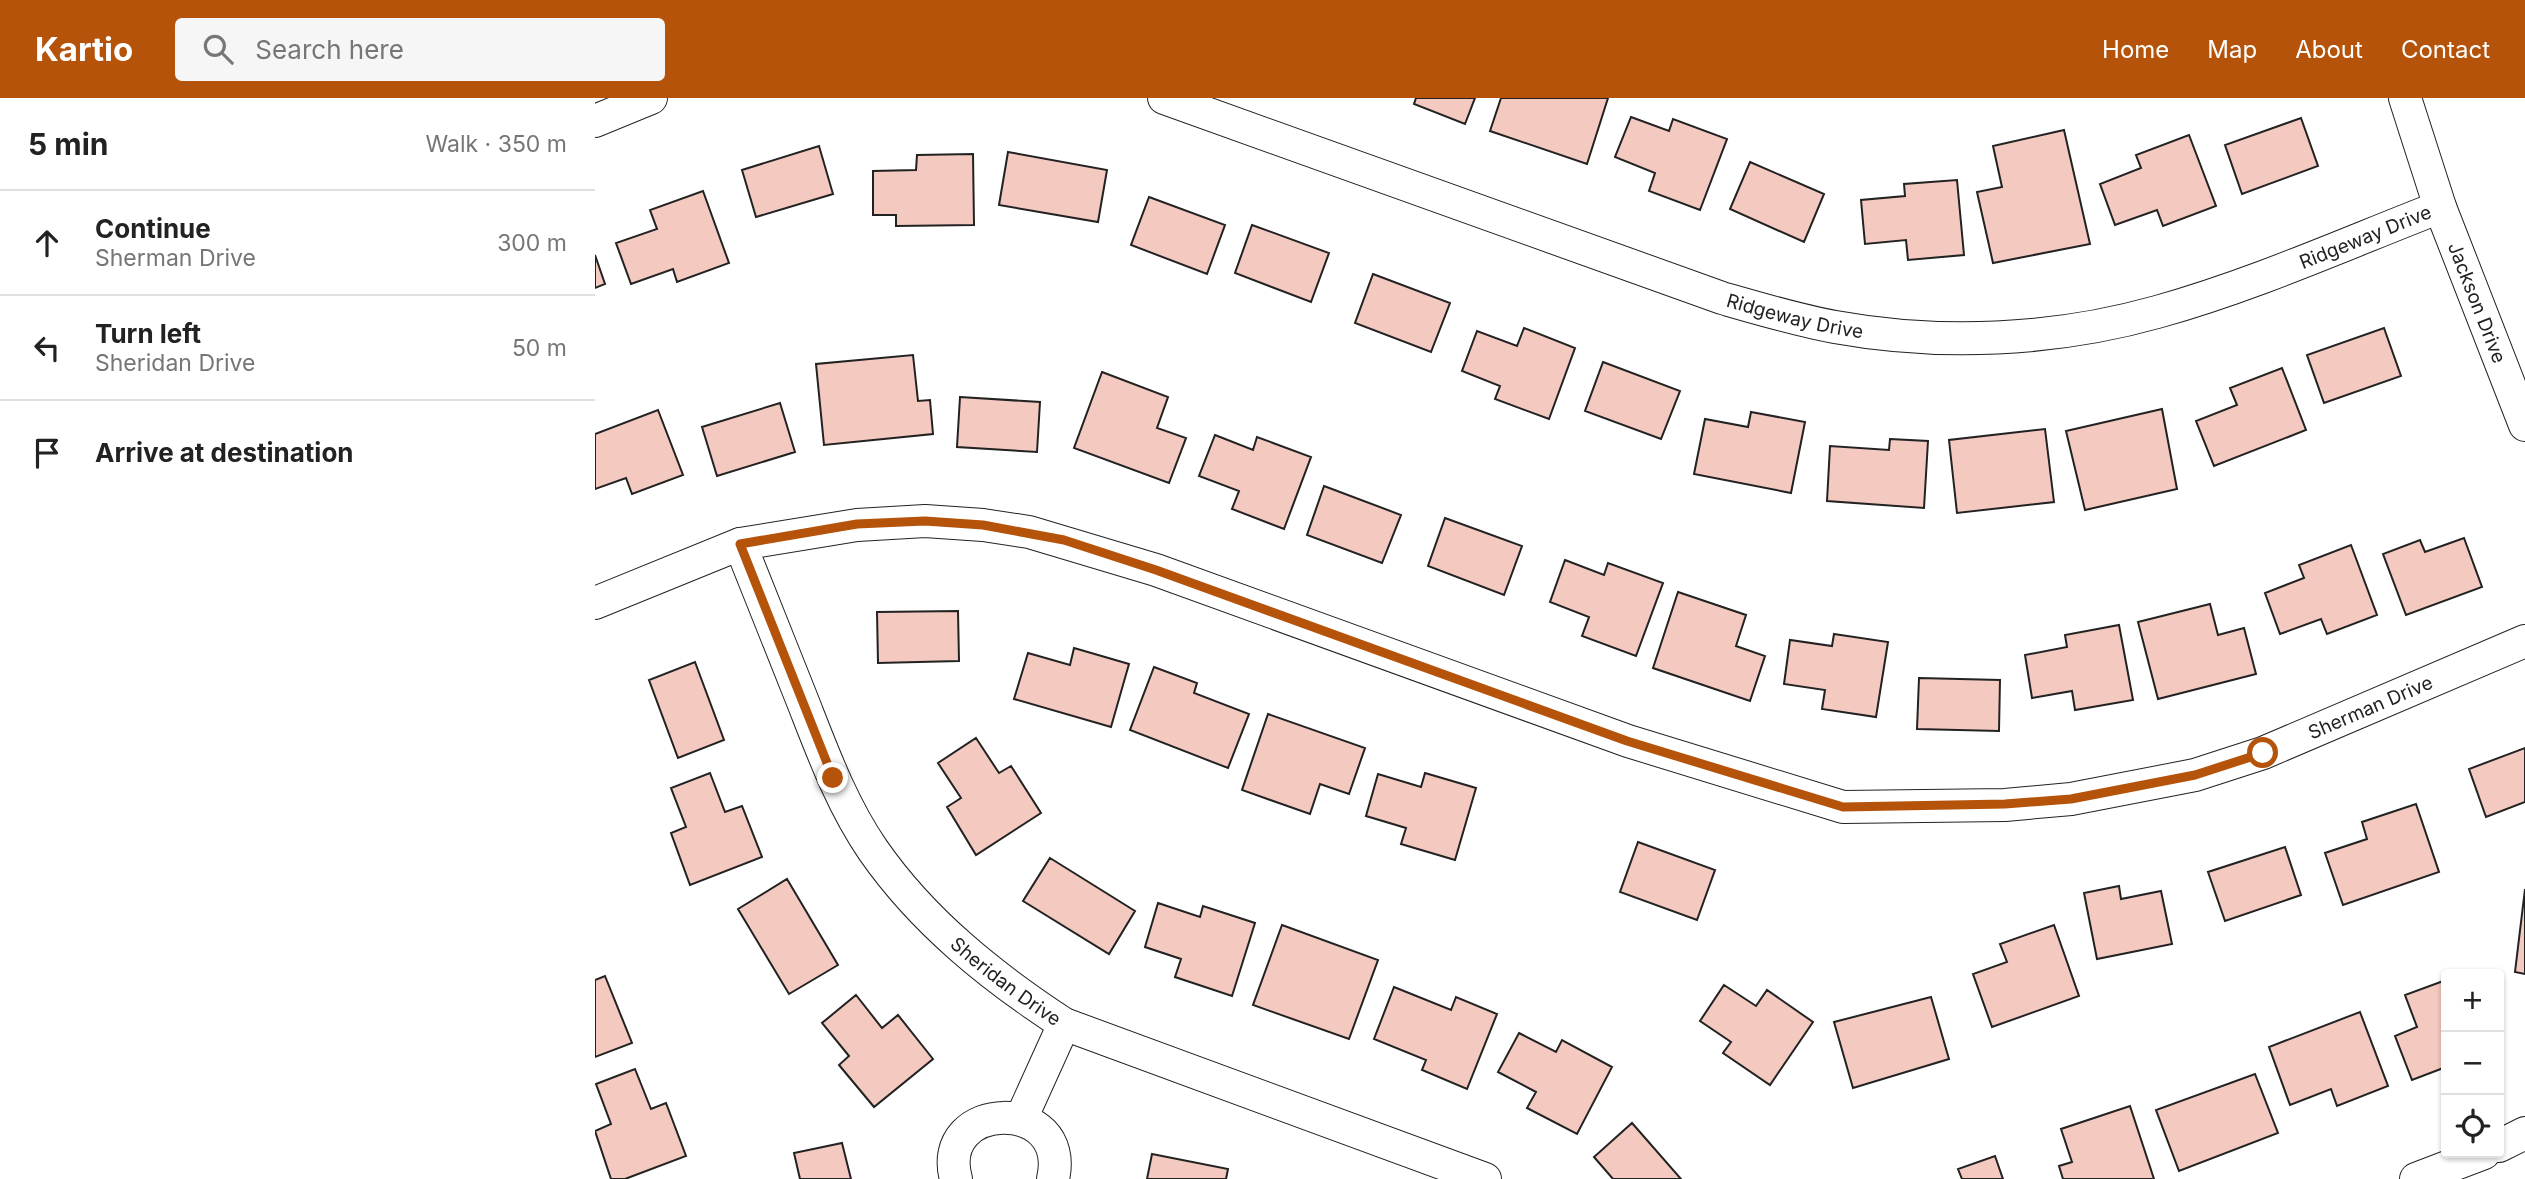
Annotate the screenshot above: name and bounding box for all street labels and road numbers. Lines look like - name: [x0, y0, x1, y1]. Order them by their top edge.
- street label: Ridgeway Drive: [2296, 201, 2435, 274]
- street label: Jackson Drive: [2443, 239, 2511, 367]
- street label: Ridgeway Drive: [1724, 289, 1865, 343]
- street label: Sherman Drive: [2305, 671, 2436, 744]
- street label: Sheridan Drive: [946, 932, 1065, 1031]

